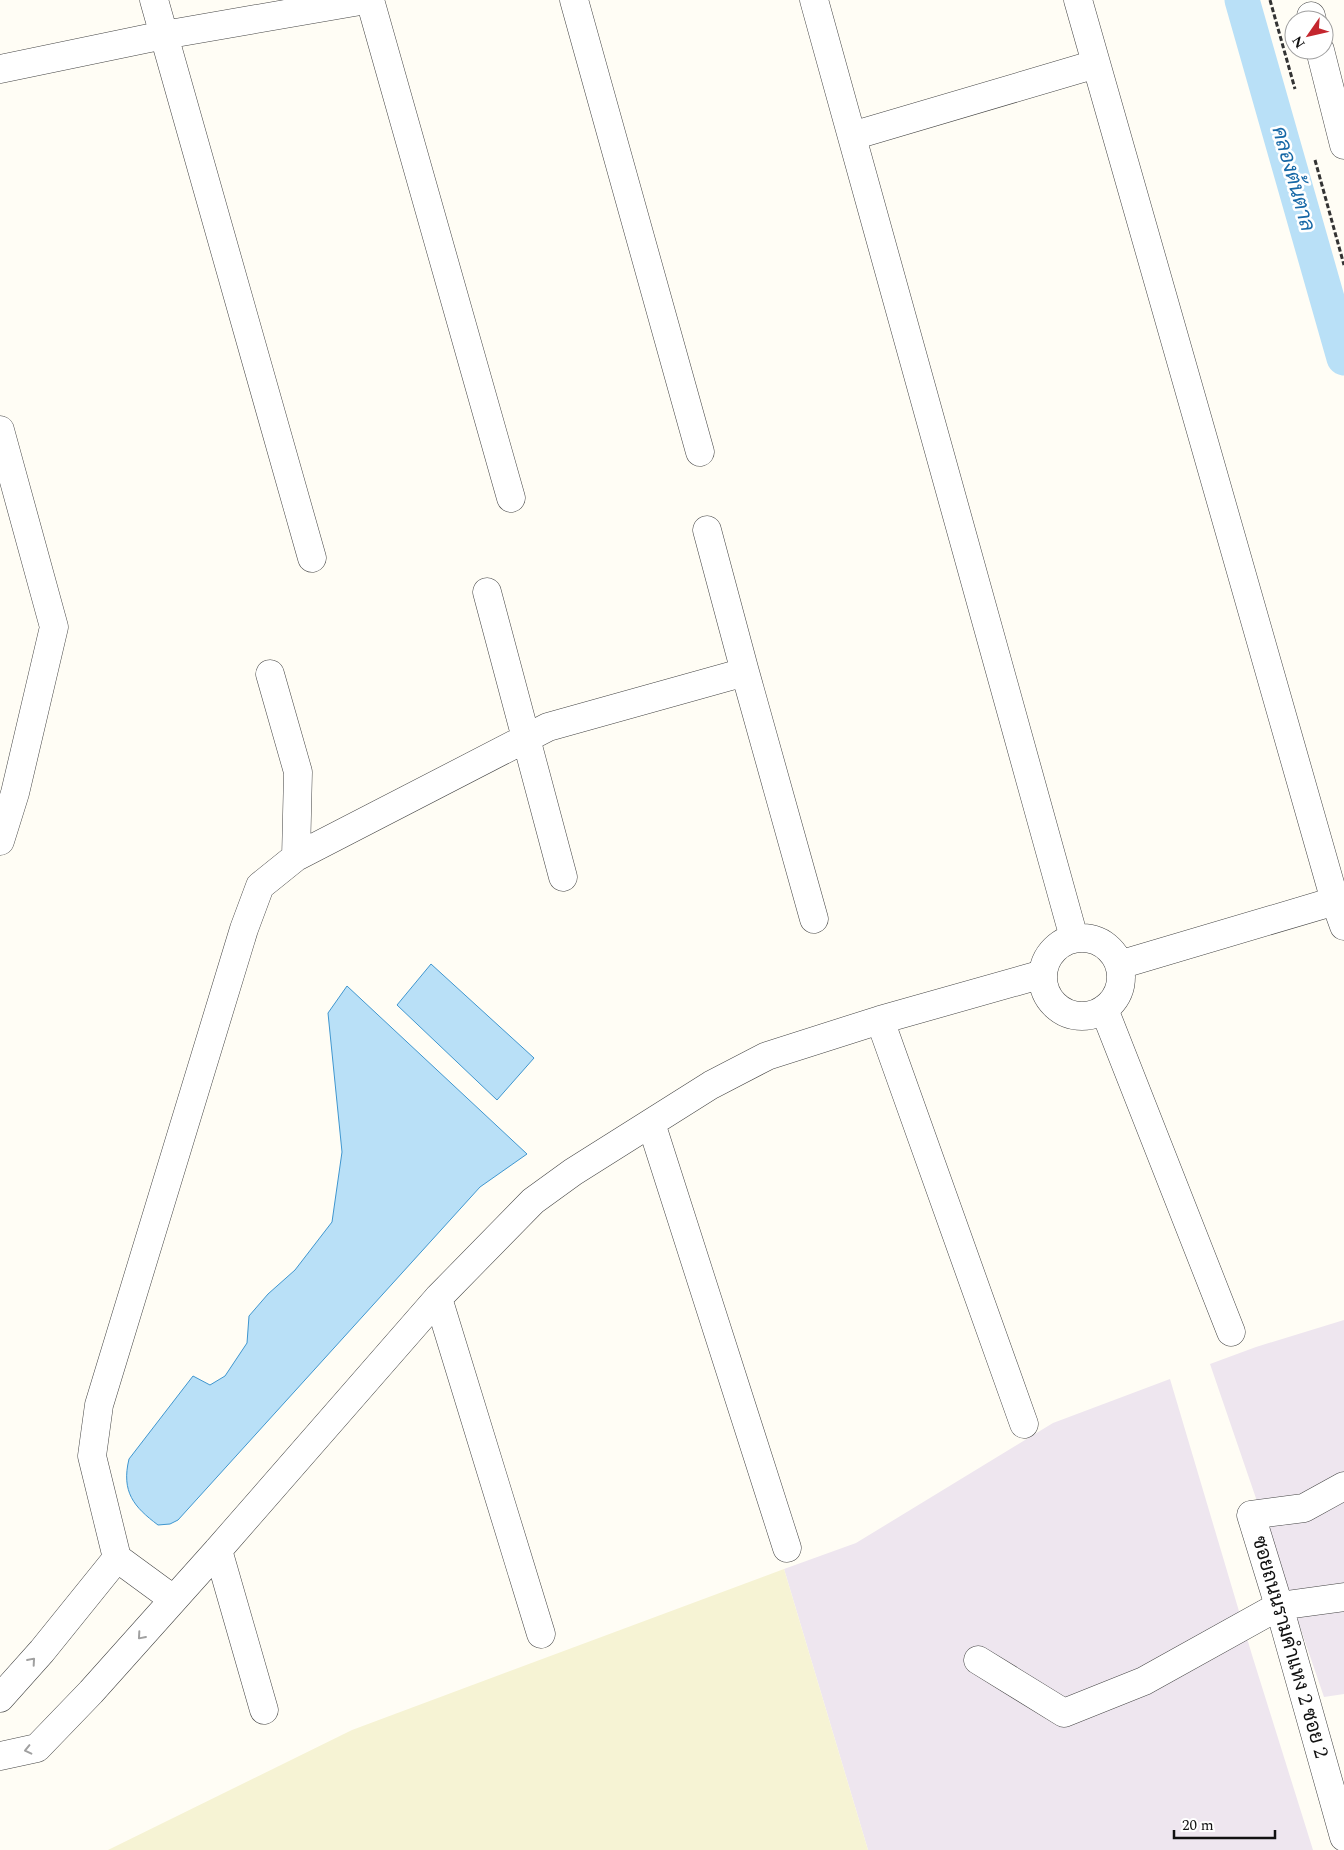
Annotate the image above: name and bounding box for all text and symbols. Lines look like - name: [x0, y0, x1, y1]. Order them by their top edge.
- north arrow: [1284, 10, 1334, 60]
- text: N: [1287, 31, 1311, 53]
- water label: คลองต้นตาล: [1263, 123, 1323, 235]
- street label: ซอยถนนรามคำแหง 2 ซอย 2: [1244, 1532, 1336, 1762]
- one-way arrow: [138, 1630, 147, 1639]
- one-way arrow: [26, 1658, 35, 1667]
- one-way arrow: [23, 1744, 32, 1755]
- scale bar: [1174, 1808, 1275, 1840]
- text: 20 m: [1182, 1814, 1214, 1837]

